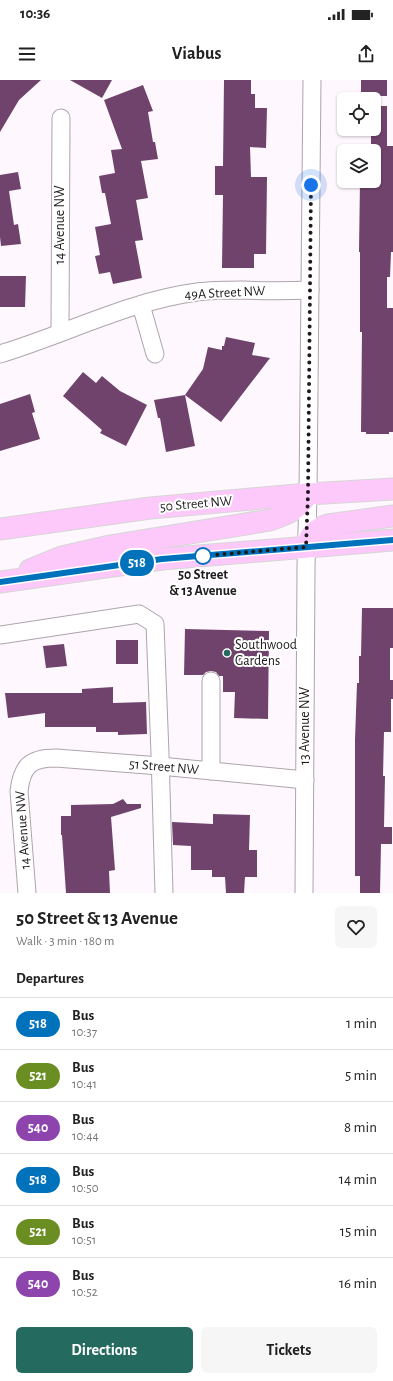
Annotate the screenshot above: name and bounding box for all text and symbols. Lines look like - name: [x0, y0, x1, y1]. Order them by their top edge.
- text: 10:36: [20, 6, 50, 21]
- icon: menu: [16, 43, 38, 65]
- icon: share: [355, 43, 377, 65]
- text: Viabus: [172, 45, 221, 63]
- map controls: [337, 92, 381, 188]
- button: locate: [337, 92, 381, 136]
- button: layers: [337, 144, 381, 188]
- your location: [301, 175, 321, 195]
- street label: 14 Avenue NW: [53, 185, 67, 264]
- street label: 49A Street NW: [184, 284, 266, 302]
- street label: 50 Street NW: [159, 494, 233, 514]
- marker: 50 Street & 13 Avenue: [194, 547, 212, 565]
- line badge: 518: [114, 550, 160, 576]
- text: 518: [128, 556, 146, 570]
- place label: 50 Street & 13 Avenue: [169, 568, 237, 598]
- place label: Southwood Gardens: [235, 638, 297, 668]
- marker: Southwood Gardens: [222, 648, 232, 658]
- street label: 13 Avenue NW: [298, 687, 312, 765]
- street label: 51 Street NW: [128, 757, 200, 777]
- street label: 14 Avenue NW: [13, 790, 33, 870]
- button: heart: [335, 906, 377, 948]
- text: 50 Street & 13 Avenue: [16, 909, 178, 928]
- text: Walk · 3 min · 180 m: [16, 935, 114, 948]
- text: Departures: [16, 971, 84, 986]
- text: Bus: [72, 1008, 94, 1023]
- text: 1 min: [346, 1016, 377, 1031]
- text: 518: [29, 1017, 47, 1031]
- text: 10:37: [72, 1026, 97, 1039]
- text: Bus: [72, 1060, 94, 1075]
- text: 5 min: [345, 1068, 377, 1083]
- text: 521: [29, 1069, 47, 1083]
- text: 10:41: [72, 1078, 97, 1091]
- text: Bus: [72, 1112, 94, 1127]
- text: 8 min: [344, 1120, 377, 1135]
- text: 540: [28, 1121, 48, 1135]
- text: 10:44: [72, 1130, 99, 1143]
- text: Bus: [72, 1164, 94, 1179]
- text: 14 min: [339, 1172, 377, 1187]
- text: 518: [29, 1173, 47, 1187]
- text: 10:50: [72, 1182, 99, 1195]
- text: Bus: [72, 1216, 94, 1231]
- text: 15 min: [340, 1224, 377, 1239]
- text: 521: [29, 1225, 47, 1239]
- text: 10:51: [72, 1234, 96, 1247]
- text: Bus: [72, 1268, 94, 1283]
- text: 16 min: [339, 1276, 377, 1291]
- text: 540: [28, 1277, 48, 1291]
- text: 10:52: [72, 1286, 98, 1299]
- button: Directions: [16, 1327, 193, 1373]
- button: Tickets: [201, 1327, 377, 1373]

